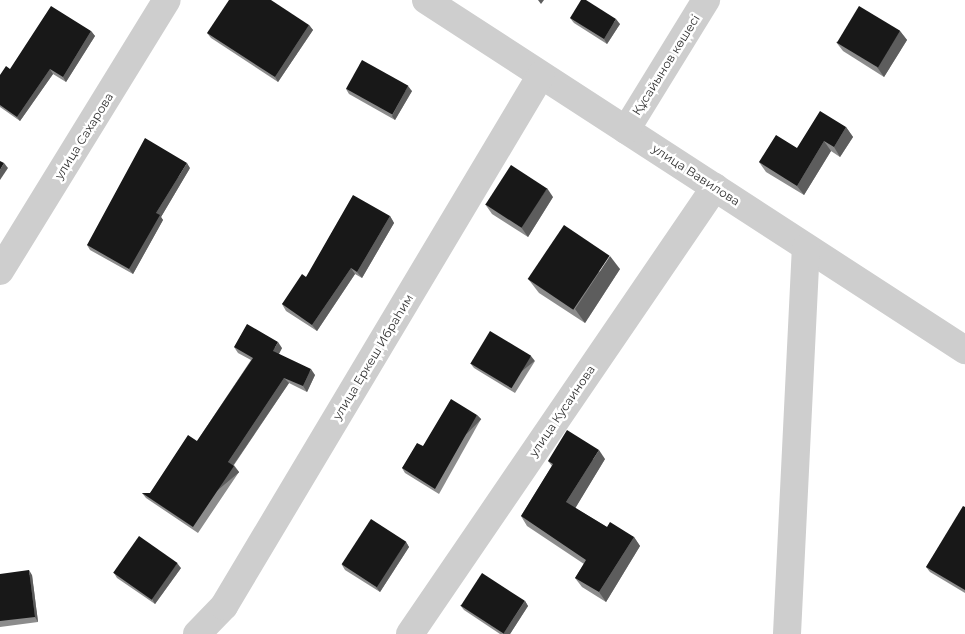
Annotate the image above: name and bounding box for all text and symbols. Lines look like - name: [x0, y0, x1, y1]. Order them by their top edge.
- street label: Құсайынов көшесі: [629, 12, 703, 118]
- street label: улица Сахарова: [52, 90, 116, 182]
- street label: улица Вавилова: [649, 141, 743, 209]
- street label: улица Еркеш Ибраһим: [330, 292, 416, 422]
- street label: улица Кусаинова: [526, 363, 598, 459]

